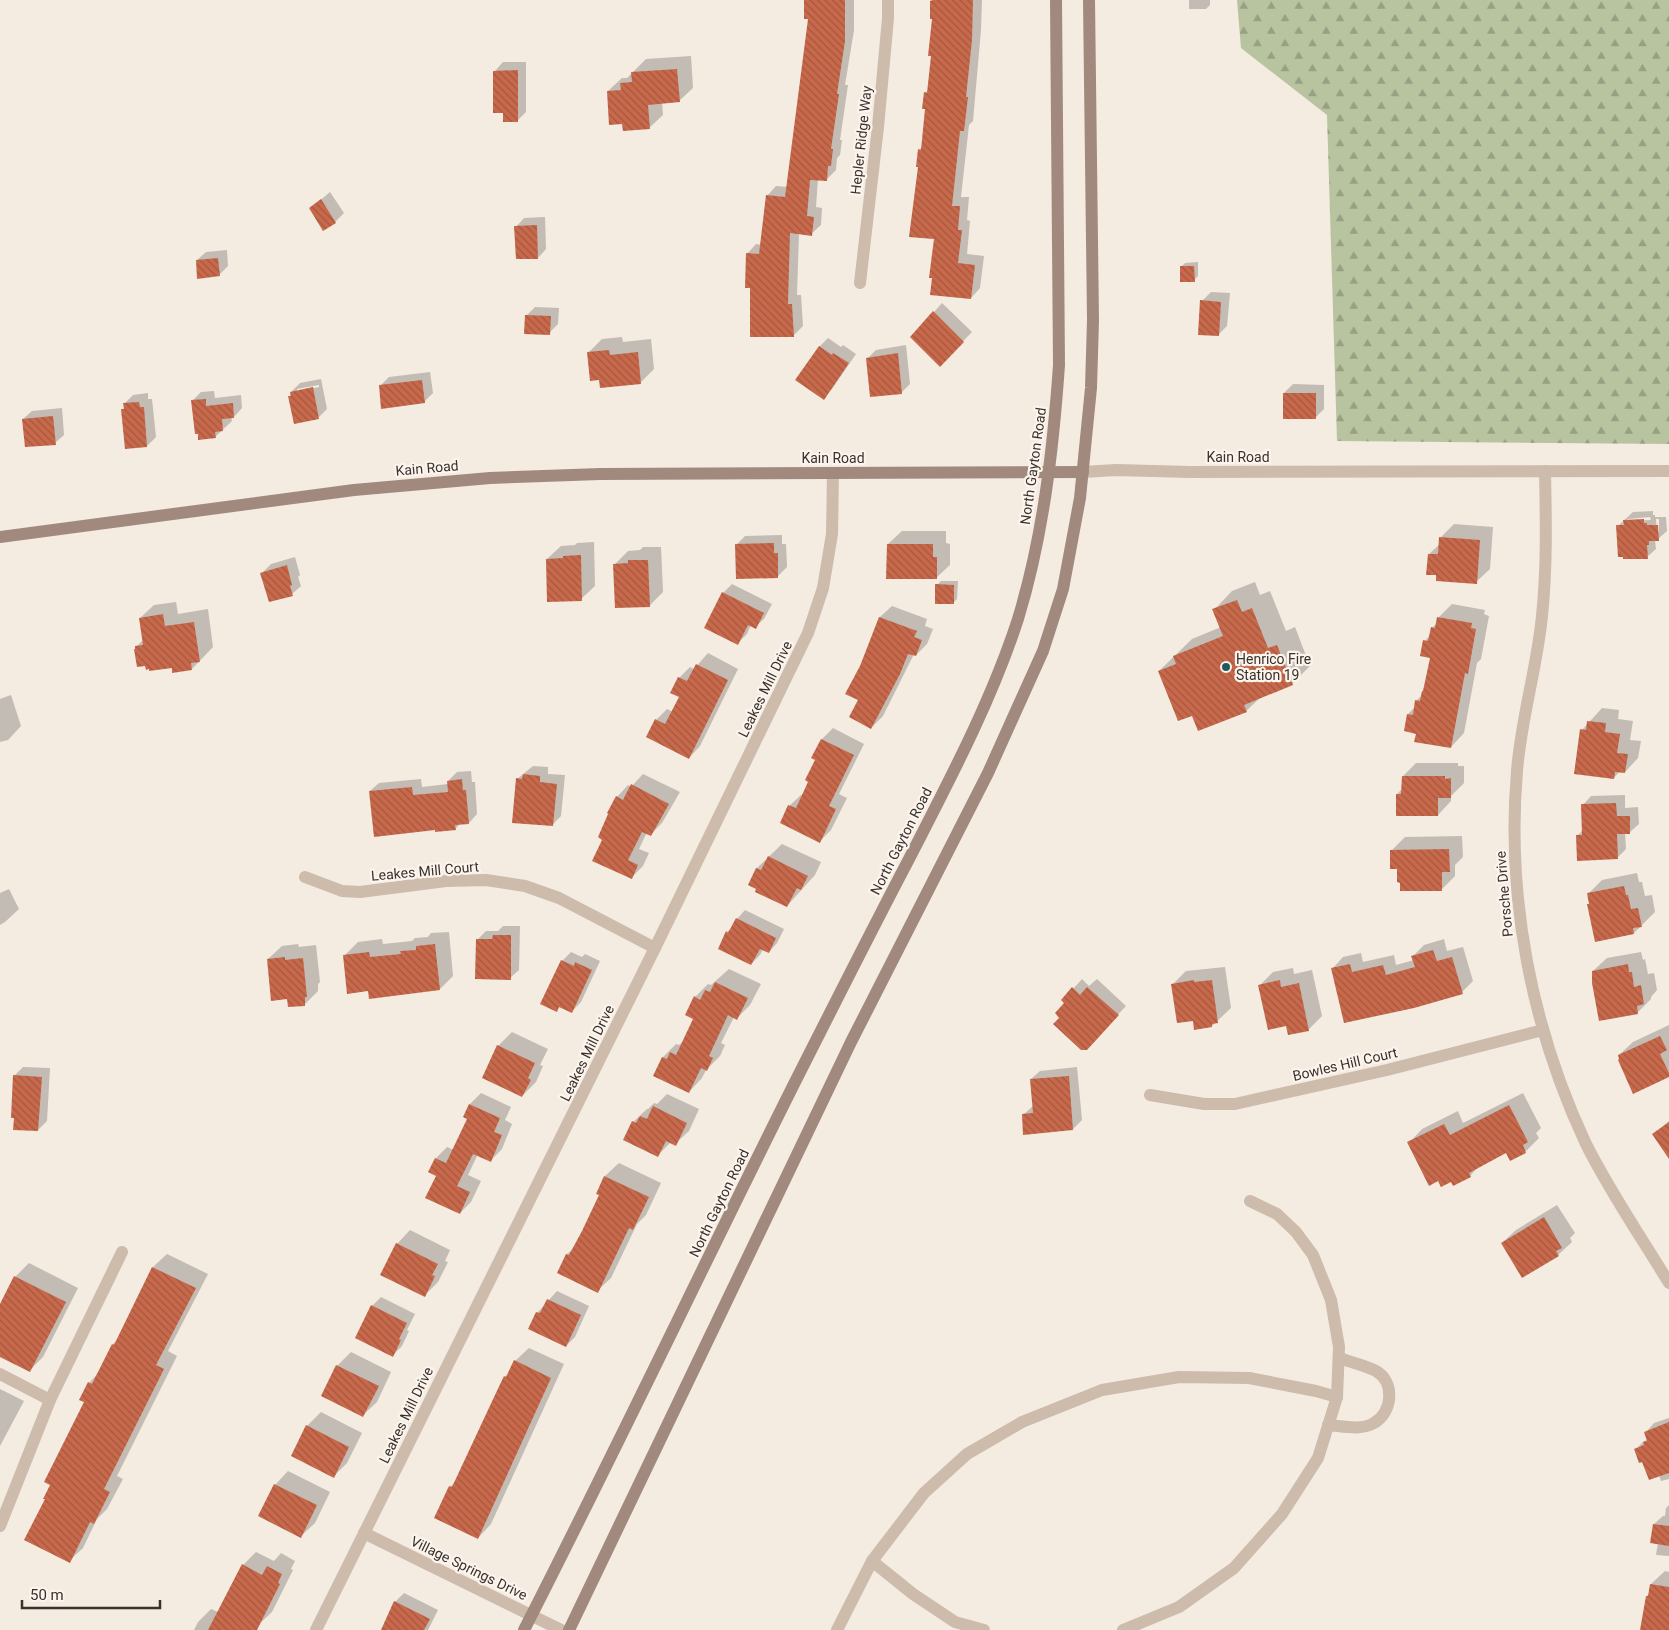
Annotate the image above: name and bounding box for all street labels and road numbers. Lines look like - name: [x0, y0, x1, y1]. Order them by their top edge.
- street label: Hepler Ridge Way: [847, 84, 875, 195]
- street label: North Gayton Road: [1017, 406, 1049, 526]
- street label: Kain Road: [1206, 449, 1270, 465]
- street label: Kain Road: [801, 450, 865, 466]
- street label: Kain Road: [395, 457, 459, 479]
- street label: Leakes Mill Drive: [735, 638, 795, 740]
- street label: North Gayton Road: [867, 785, 935, 897]
- street label: Porsche Drive: [1492, 850, 1516, 938]
- street label: Leakes Mill Court: [370, 858, 480, 884]
- street label: Leakes Mill Drive: [557, 1002, 617, 1104]
- street label: Bowles Hill Court: [1291, 1044, 1399, 1084]
- street label: North Gayton Road: [686, 1146, 752, 1260]
- street label: Leakes Mill Drive: [376, 1364, 436, 1466]
- street label: Village Springs Drive: [408, 1533, 530, 1603]

